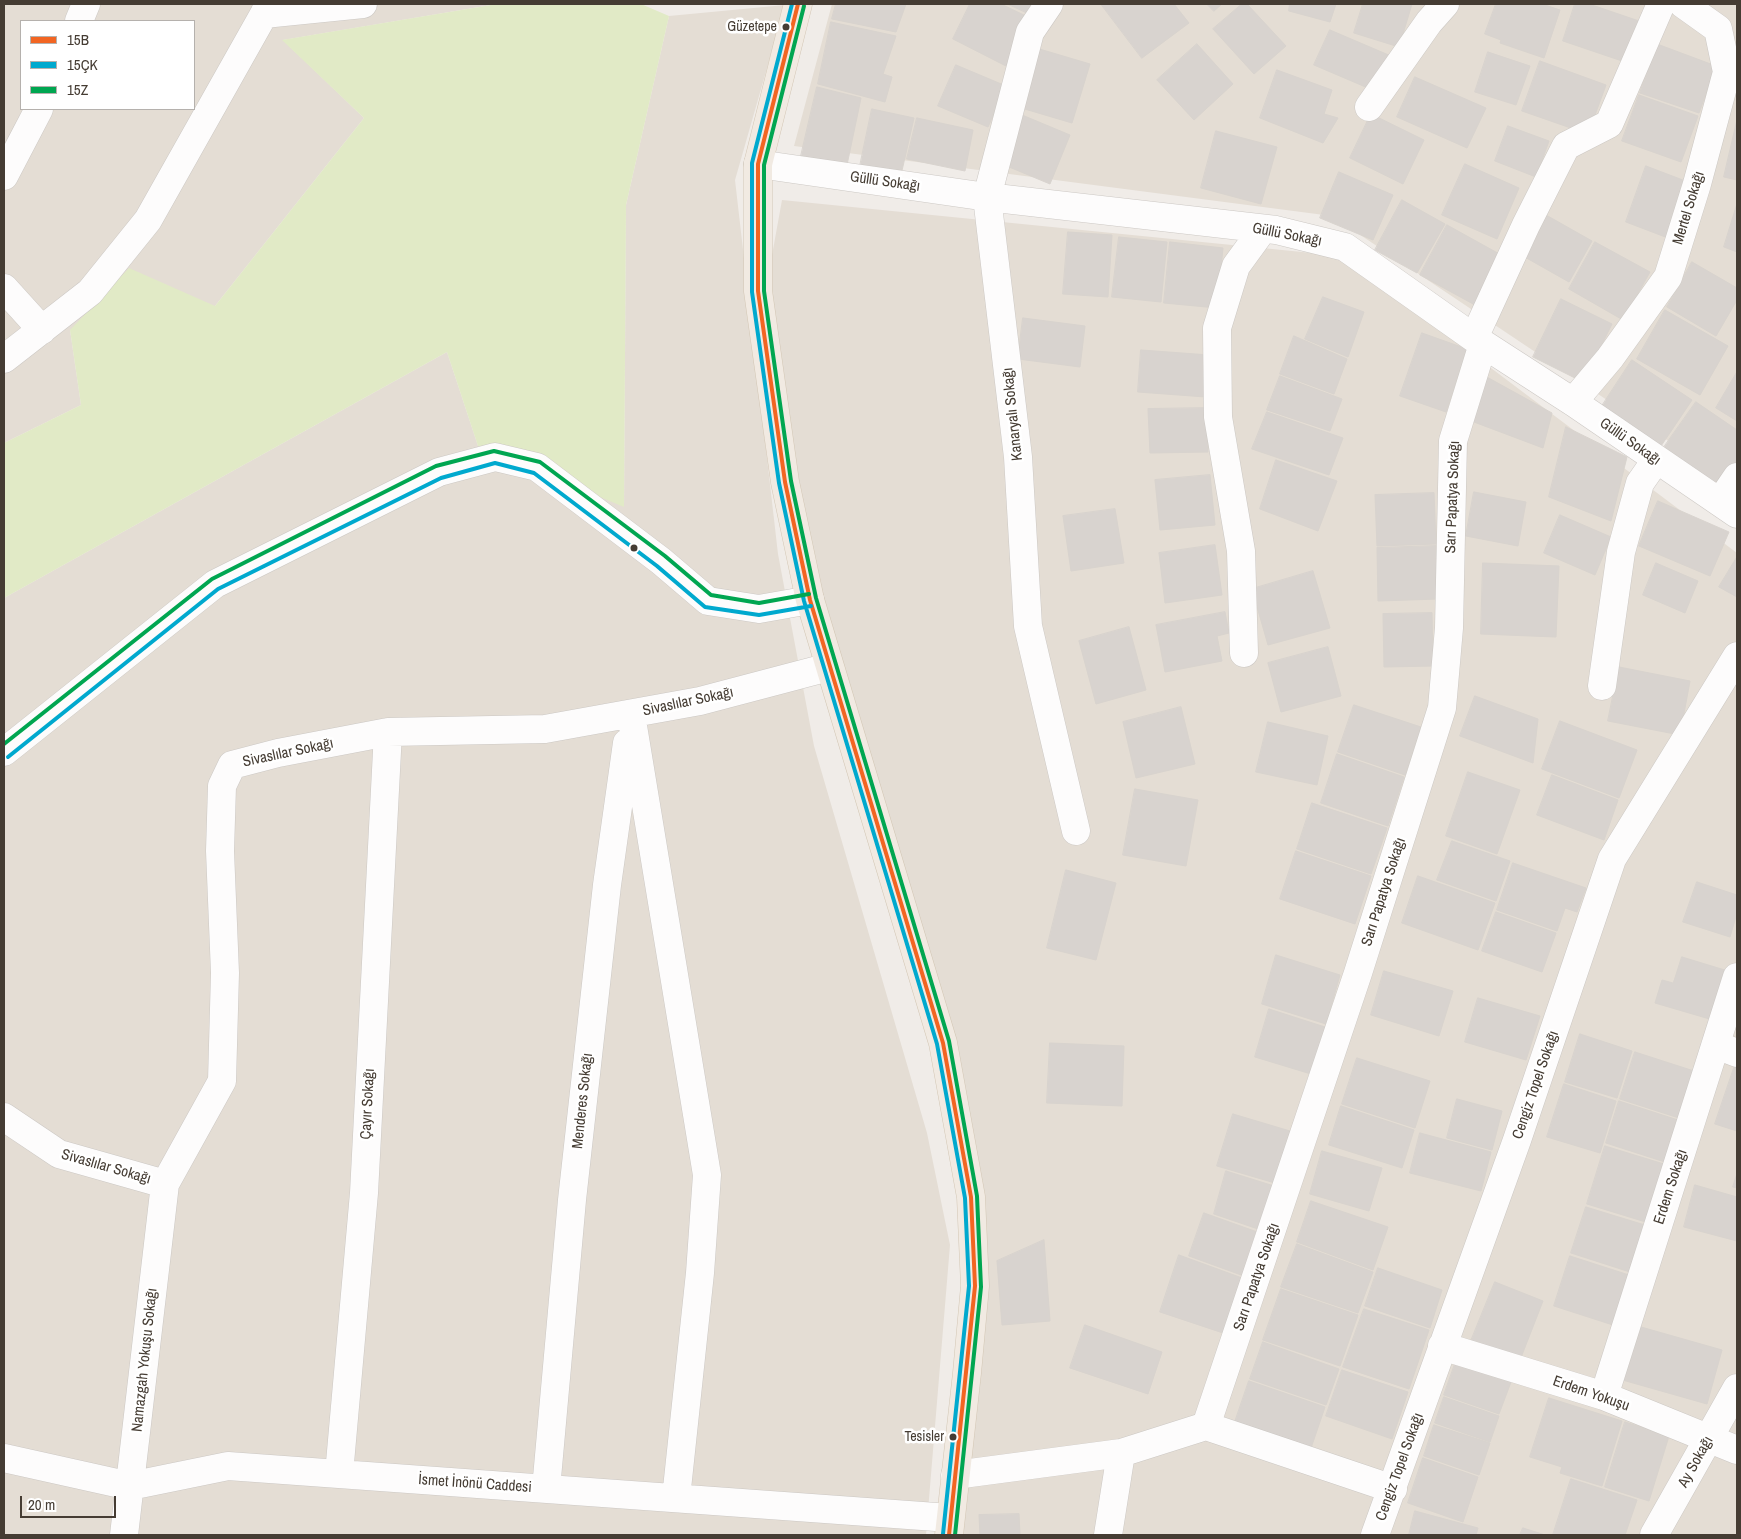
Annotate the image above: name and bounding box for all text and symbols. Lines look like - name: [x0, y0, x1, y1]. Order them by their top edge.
- place label: Güzetepe: [727, 19, 777, 35]
- legend: [20, 20, 195, 110]
- marker: Güzetepe: [781, 22, 791, 32]
- text: 15B: [67, 29, 89, 50]
- text: 15ÇK: [67, 54, 98, 75]
- text: 15Z: [67, 79, 88, 100]
- street label: Güllü Sokağı: [849, 168, 921, 196]
- street label: Mertel Sokağı: [1669, 169, 1709, 247]
- street label: Güllü Sokağı: [1251, 219, 1323, 251]
- street label: Kanaryalı Sokağı: [999, 366, 1027, 462]
- street label: Güllü Sokağı: [1596, 414, 1664, 470]
- street label: Sarı Papatya Sokağı: [1442, 440, 1464, 554]
- unlabelled marker: [629, 543, 639, 553]
- street label: Sivaslılar Sokağı: [641, 684, 735, 720]
- street label: Sivaslılar Sokağı: [241, 735, 335, 771]
- street label: Sarı Papatya Sokağı: [1358, 836, 1410, 948]
- street label: Cengiz Topel Sokağı: [1509, 1028, 1563, 1142]
- street label: Menderes Sokağı: [569, 1052, 597, 1150]
- street label: Çayır Sokağı: [357, 1068, 379, 1140]
- street label: Sivaslılar Sokağı: [59, 1146, 153, 1188]
- street label: Erdem Sokağı: [1650, 1147, 1692, 1227]
- street label: Sarı Papatya Sokağı: [1230, 1221, 1284, 1333]
- street label: Namazgah Yokuşu Sokağı: [128, 1287, 162, 1433]
- street label: Erdem Yokuşu: [1550, 1373, 1632, 1415]
- street label: Cengiz Topel Sokağı: [1372, 1411, 1428, 1523]
- place label: Tesisler: [904, 1429, 944, 1445]
- marker: Tesisler: [948, 1432, 958, 1442]
- street label: Ay Sokağı: [1675, 1433, 1717, 1491]
- street label: İsmet İnönü Caddesi: [418, 1471, 532, 1497]
- scale bar: [22, 1486, 119, 1518]
- text: 20 m: [28, 1494, 55, 1515]

